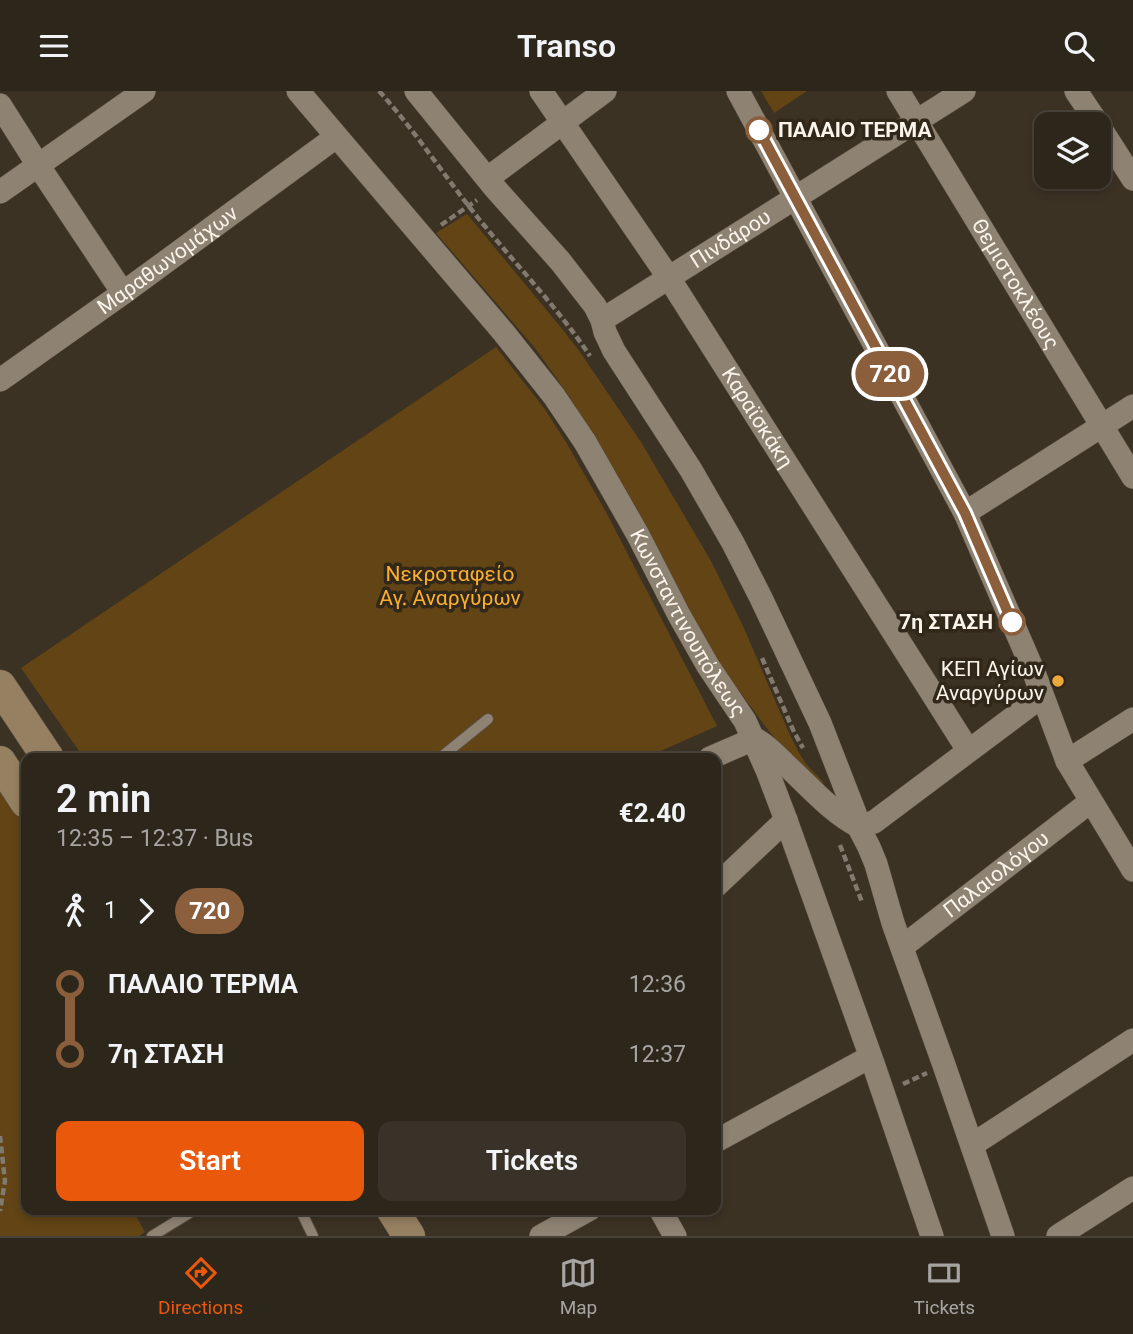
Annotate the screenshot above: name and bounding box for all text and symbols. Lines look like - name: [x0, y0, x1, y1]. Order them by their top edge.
- icon: menu: [35, 27, 73, 65]
- text: Transo: [517, 27, 616, 65]
- icon: search: [1060, 27, 1098, 65]
- map controls: [1034, 112, 1111, 189]
- button: layers: [1034, 112, 1111, 189]
- marker: ΠΑΛΑΙΟ ΤΕΡΜΑ: [746, 117, 772, 143]
- place label: ΠΑΛΑΙΟ ΤΕΡΜΑ: [778, 118, 932, 142]
- street label: Μαραθωνομάχων: [93, 201, 242, 319]
- street label: Πινδάρου: [686, 204, 775, 273]
- street label: Θεμιστοκλέους: [967, 214, 1064, 354]
- line badge: 720: [850, 351, 930, 397]
- text: 720: [869, 360, 911, 388]
- street label: Καραϊσκάκη: [717, 363, 798, 472]
- street label: Κωνσταντινουπόλεως: [625, 525, 751, 722]
- park label: Νεκροταφείο Αγ. Αναργύρων: [379, 562, 521, 610]
- marker: 7η ΣΤΑΣΗ: [999, 609, 1025, 635]
- place label: 7η ΣΤΑΣΗ: [899, 610, 993, 634]
- place label: ΚΕΠ Αγίων Αναργύρων: [936, 657, 1044, 705]
- marker: ΚΕΠ Αγίων Αναργύρων: [1050, 673, 1066, 689]
- text: 2 min: [56, 777, 151, 821]
- text: €2.40: [619, 798, 686, 828]
- text: 12:35 – 12:37 · Bus: [56, 825, 253, 852]
- street label: Παλαιολόγου: [939, 826, 1054, 922]
- icon: walk: [56, 892, 94, 930]
- icon: forward: [127, 892, 165, 930]
- text: 1: [104, 897, 117, 924]
- text: 720: [189, 897, 230, 925]
- text: ΠΑΛΑΙΟ ΤΕΡΜΑ: [108, 969, 298, 999]
- text: 12:36: [629, 971, 686, 998]
- text: 7η ΣΤΑΣΗ: [108, 1039, 224, 1069]
- text: 12:37: [629, 1041, 686, 1068]
- button: Start: [56, 1121, 364, 1201]
- button: Tickets: [378, 1121, 686, 1201]
- tab: Directions: [158, 1254, 243, 1319]
- tab: Map: [559, 1254, 597, 1319]
- tab: Tickets: [914, 1254, 975, 1319]

